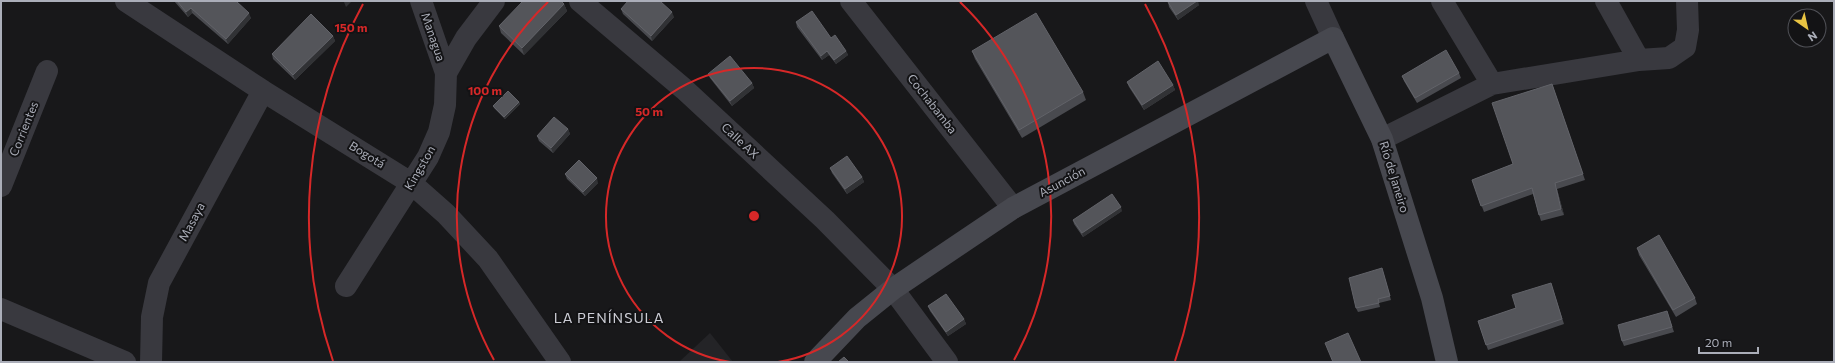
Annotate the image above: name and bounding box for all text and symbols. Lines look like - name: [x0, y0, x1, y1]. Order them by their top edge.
- north arrow: [1787, 8, 1827, 48]
- street label: Managua: [419, 11, 449, 63]
- text: 150 m: [334, 20, 368, 34]
- text: N: [1806, 29, 1820, 44]
- street label: Cochabamba: [905, 71, 960, 136]
- text: 100 m: [468, 83, 502, 97]
- street label: Corrientes: [6, 99, 40, 158]
- text: 50 m: [635, 104, 663, 118]
- street label: Calle AX: [719, 120, 762, 161]
- street label: Bogotá: [347, 138, 388, 171]
- street label: Río de Janeiro: [1376, 139, 1412, 214]
- street label: Kingston: [401, 143, 437, 192]
- street label: Asunción: [1036, 163, 1087, 199]
- street label: Masaya: [175, 200, 207, 243]
- centre of rings: [747, 209, 761, 223]
- district label: LA PENÍNSULA: [554, 309, 664, 326]
- scale bar: [1699, 329, 1758, 355]
- text: 20 m: [1705, 335, 1732, 349]

